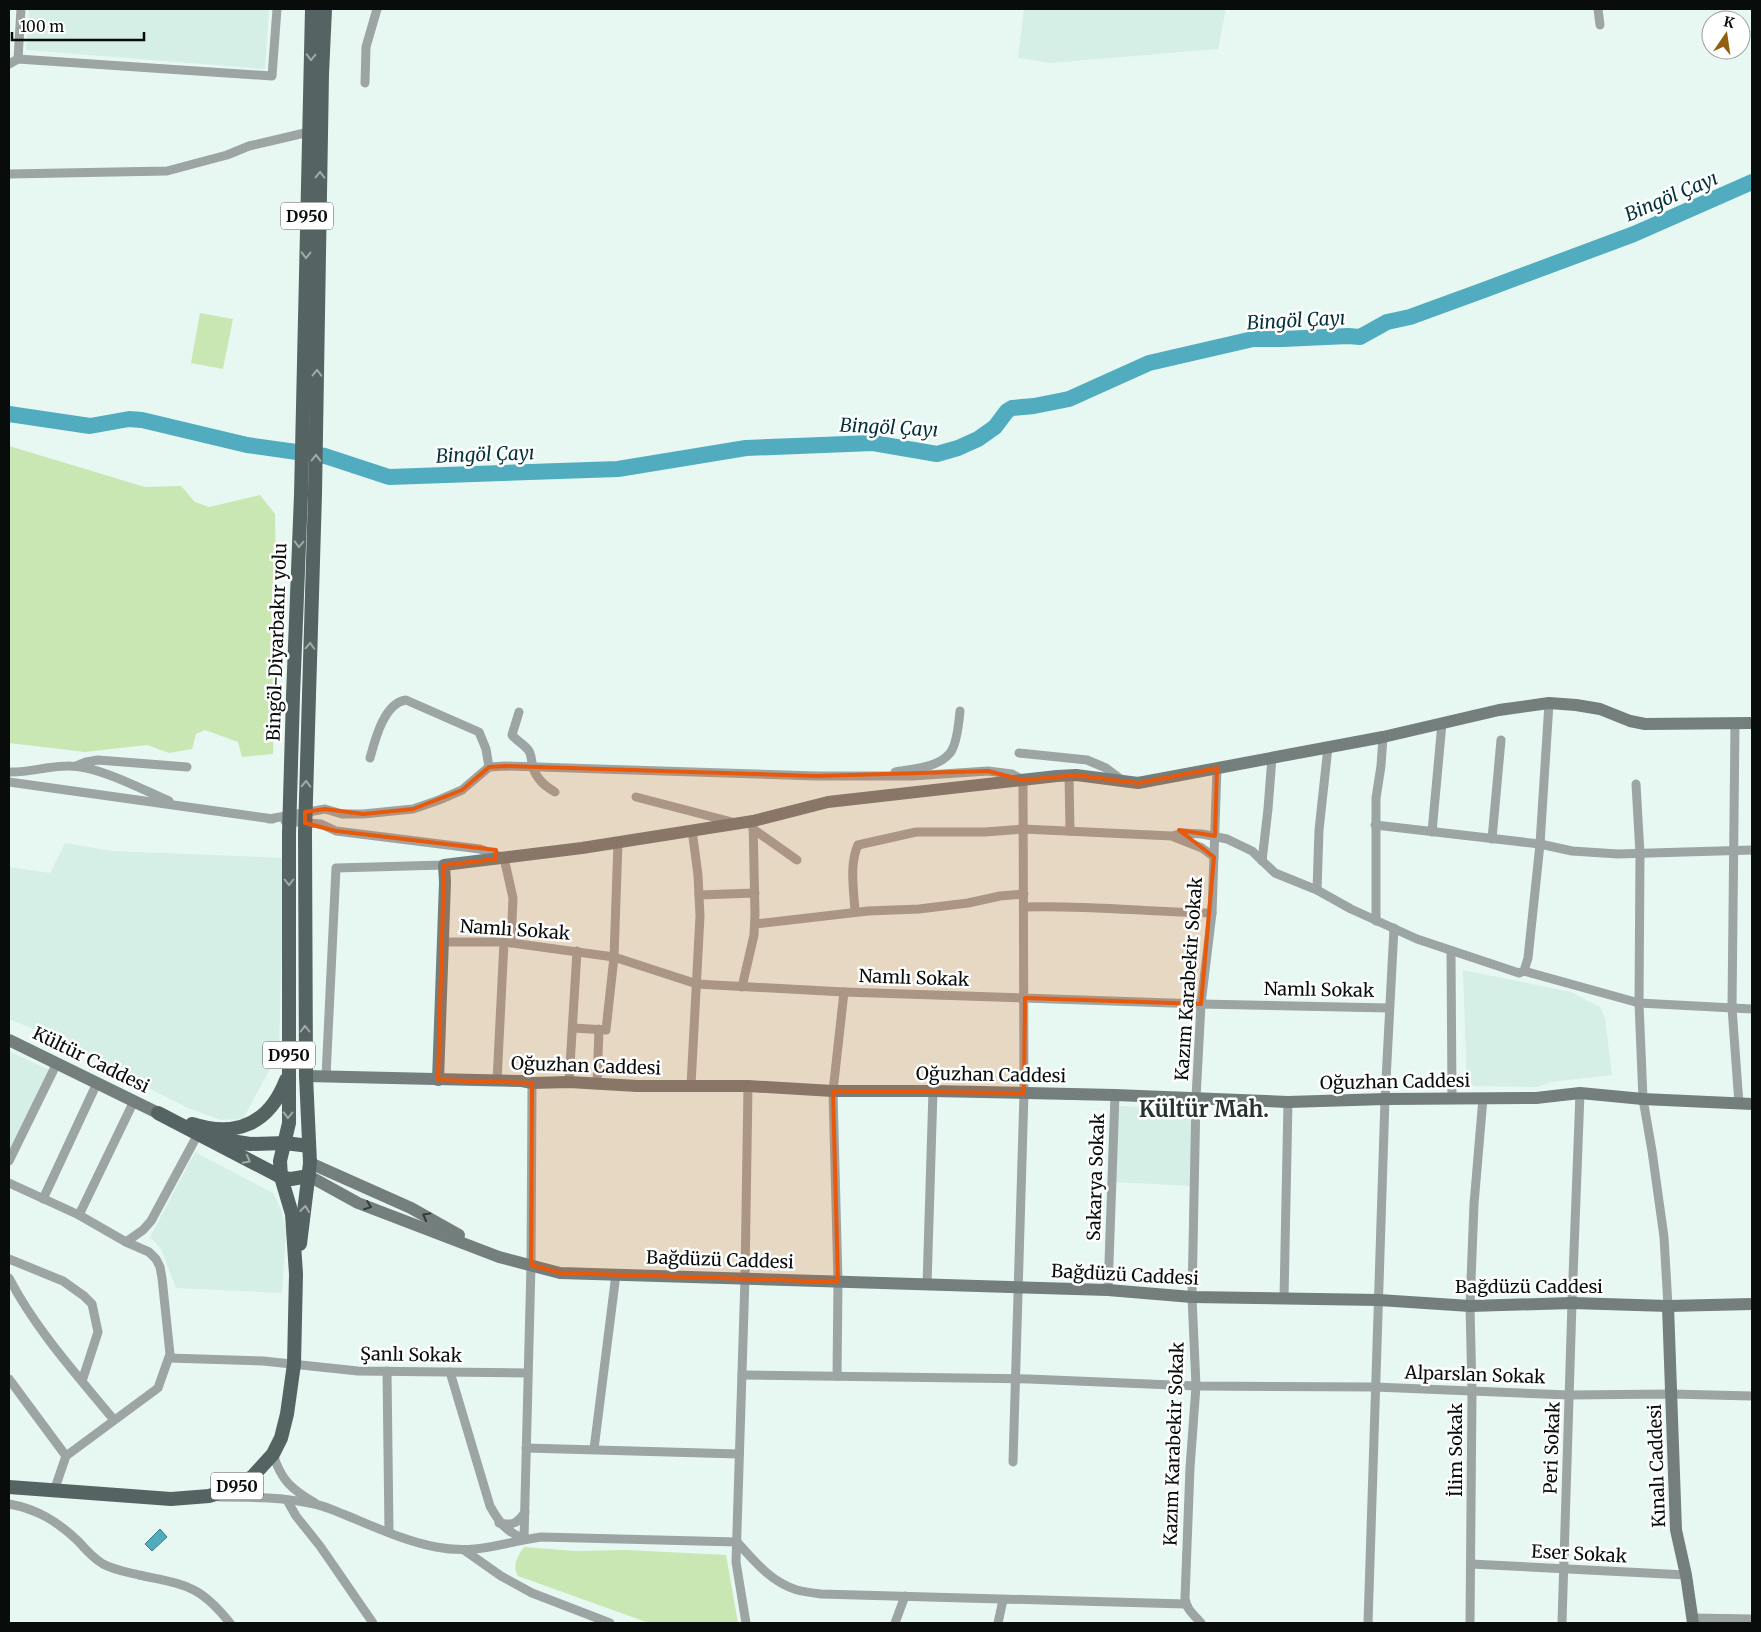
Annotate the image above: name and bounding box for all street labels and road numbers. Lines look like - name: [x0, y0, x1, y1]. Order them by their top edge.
- road number: D950: [281, 202, 333, 230]
- street label: Bingöl-Diyarbakır yolu: [262, 542, 291, 742]
- street label: Kazım Karabekir Sokak: [1170, 876, 1207, 1082]
- street label: Namlı Sokak: [459, 914, 572, 945]
- street label: Namlı Sokak: [858, 964, 970, 991]
- street label: Namlı Sokak: [1264, 977, 1375, 1002]
- street label: Kültür Caddesi: [29, 1021, 154, 1098]
- road number: D950: [263, 1042, 315, 1068]
- street label: Oğuzhan Caddesi: [511, 1051, 662, 1080]
- street label: Oğuzhan Caddesi: [916, 1062, 1067, 1087]
- street label: Oğuzhan Caddesi: [1320, 1069, 1470, 1094]
- street label: Sakarya Sokak: [1082, 1112, 1109, 1241]
- street label: Bağdüzü Caddesi: [646, 1245, 794, 1274]
- street label: Bağdüzü Caddesi: [1051, 1259, 1200, 1290]
- street label: Bağdüzü Caddesi: [1455, 1275, 1603, 1298]
- street label: Kazım Karabekir Sokak: [1158, 1341, 1189, 1546]
- street label: Şanlı Sokak: [360, 1342, 463, 1367]
- street label: Alparslan Sokak: [1403, 1361, 1546, 1388]
- street label: Peri Sokak: [1538, 1401, 1565, 1495]
- street label: İlim Sokak: [1444, 1402, 1467, 1497]
- street label: Kınalı Caddesi: [1643, 1404, 1670, 1528]
- road number: D950: [211, 1472, 263, 1500]
- street label: Eser Sokak: [1531, 1540, 1628, 1568]

